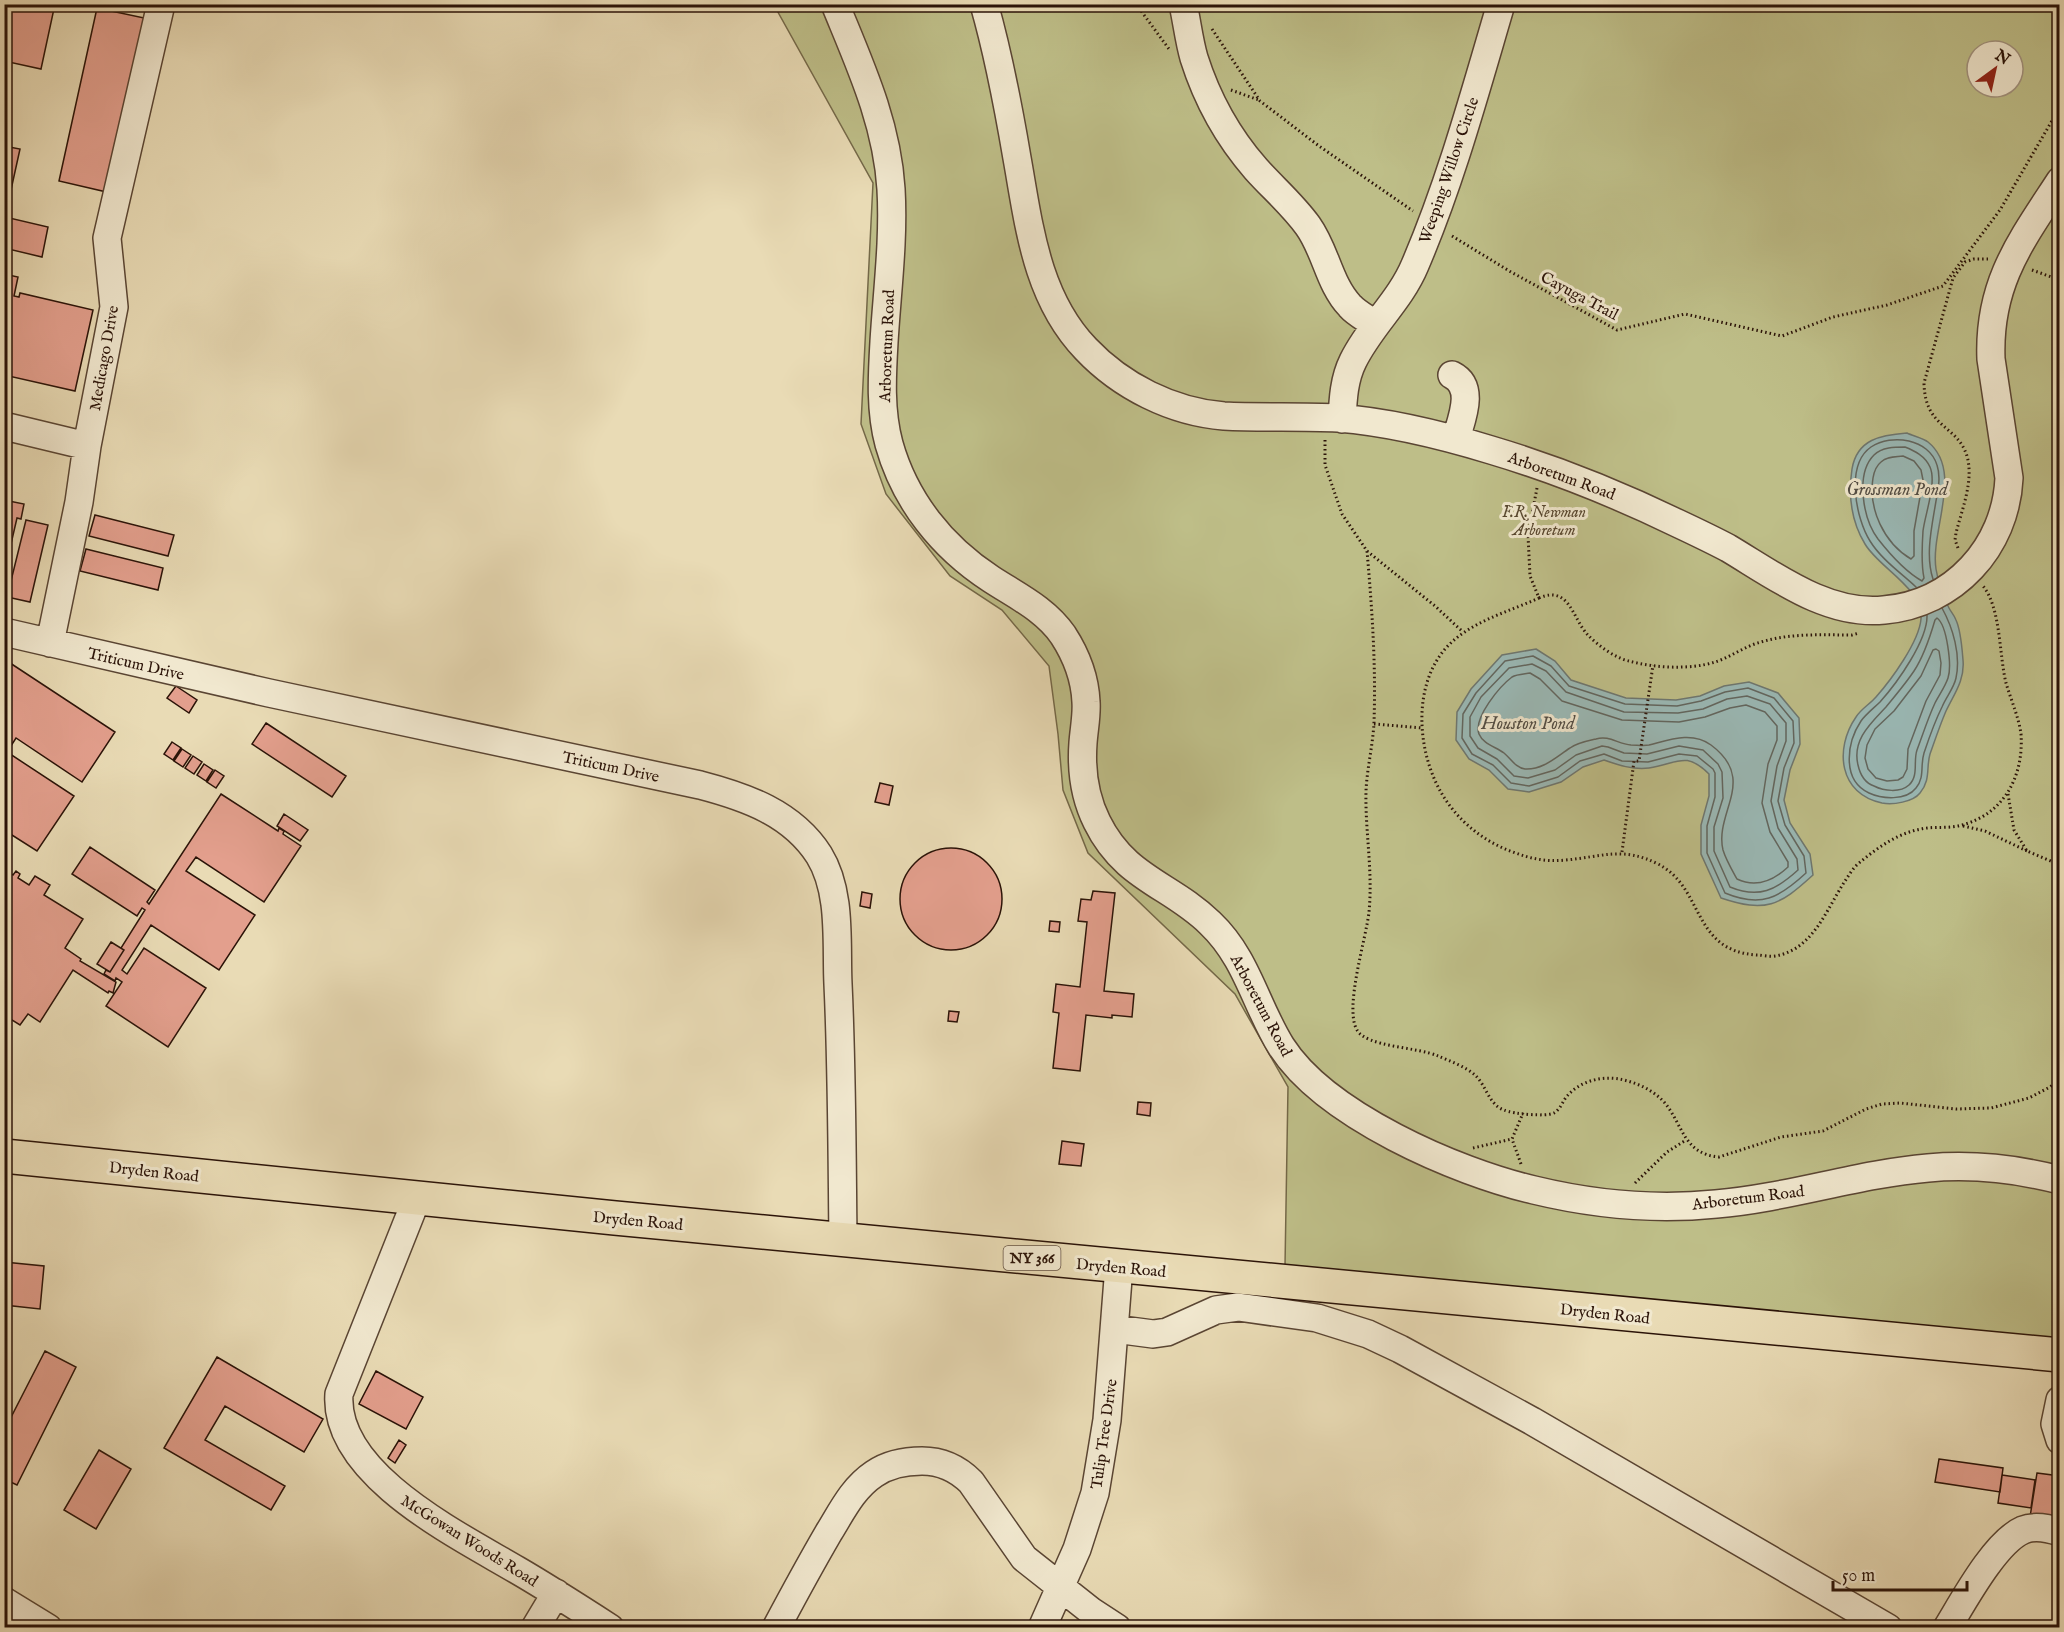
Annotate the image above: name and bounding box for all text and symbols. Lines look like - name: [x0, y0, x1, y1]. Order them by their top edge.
- north arrow: [1965, 39, 2025, 99]
- text: N: [1990, 45, 2013, 70]
- street label: Weeping Willow Circle: [1415, 95, 1484, 246]
- street label: Cayuga Trail: [1537, 268, 1622, 326]
- street label: Arboretum Road: [876, 289, 900, 404]
- street label: Medicago Drive: [86, 304, 124, 413]
- street label: Arboretum Road: [1504, 448, 1618, 506]
- water label: Grossman Pond: [1846, 479, 1949, 502]
- park label: F.R. Newman Arboretum: [1502, 503, 1586, 541]
- street label: Triticum Drive: [85, 644, 186, 686]
- water label: Houston Pond: [1480, 713, 1576, 736]
- street label: Triticum Drive: [560, 748, 661, 788]
- street label: Arboretum Road: [1224, 951, 1296, 1061]
- street label: Dryden Road: [108, 1158, 200, 1188]
- street label: Arboretum Road: [1690, 1182, 1806, 1216]
- street label: Dryden Road: [592, 1208, 684, 1236]
- road number: NY 366: [1004, 1246, 1060, 1270]
- street label: Dryden Road: [1075, 1255, 1167, 1283]
- street label: Dryden Road: [1559, 1300, 1651, 1330]
- street label: Tulip Tree Drive: [1087, 1378, 1123, 1491]
- street label: McGowan Woods Road: [397, 1491, 542, 1592]
- scale bar: [1833, 1554, 1966, 1592]
- text: 50 m: [1842, 1565, 1875, 1588]

